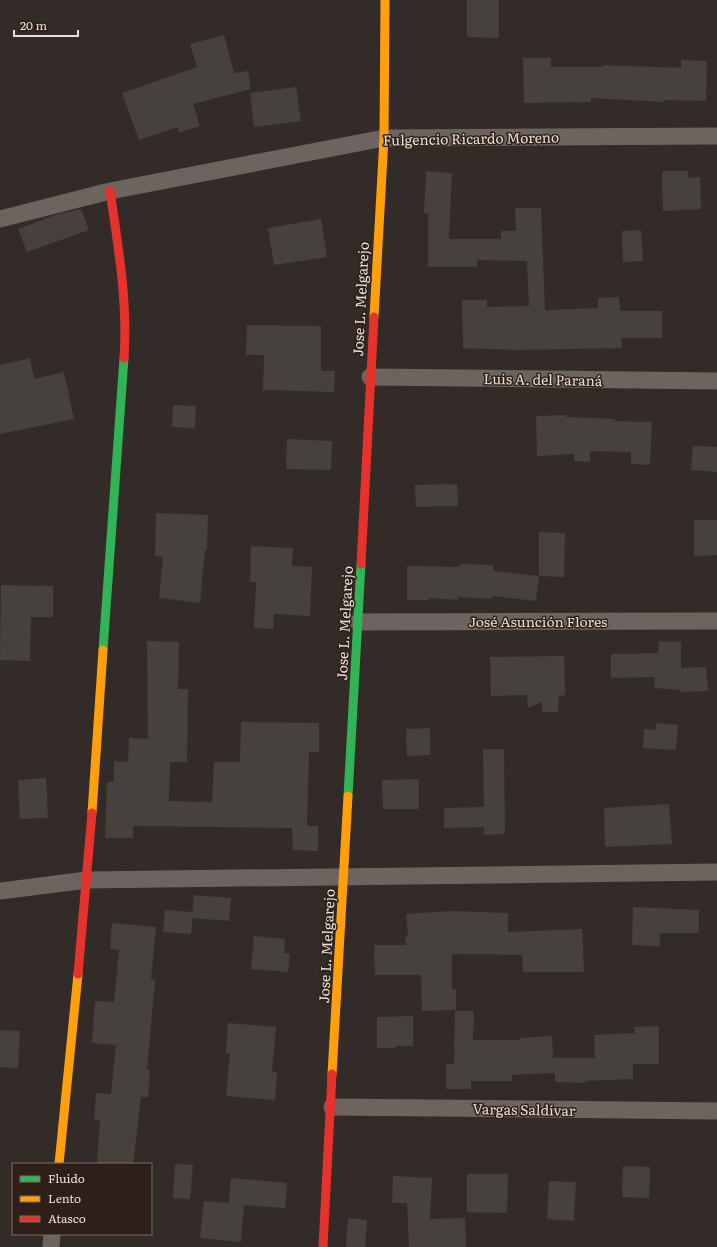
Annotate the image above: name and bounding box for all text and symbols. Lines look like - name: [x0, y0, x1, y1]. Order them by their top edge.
- scale bar: [14, 12, 78, 38]
- text: 20 m: [20, 16, 47, 34]
- street label: Fulgencio Ricardo Moreno: [383, 126, 559, 150]
- street label: Jose L. Melgarejo: [347, 241, 373, 357]
- street label: Luis A. del Paraná: [483, 368, 603, 390]
- street label: Jose L. Melgarejo: [331, 565, 357, 681]
- street label: José Asunción Flores: [469, 611, 607, 631]
- street label: Jose L. Melgarejo: [313, 888, 339, 1004]
- street label: Vargas Saldívar: [472, 1098, 576, 1120]
- legend: [12, 1163, 152, 1235]
- text: Fluido: [48, 1169, 85, 1187]
- text: Lento: [48, 1189, 81, 1207]
- text: Atasco: [48, 1209, 86, 1227]

